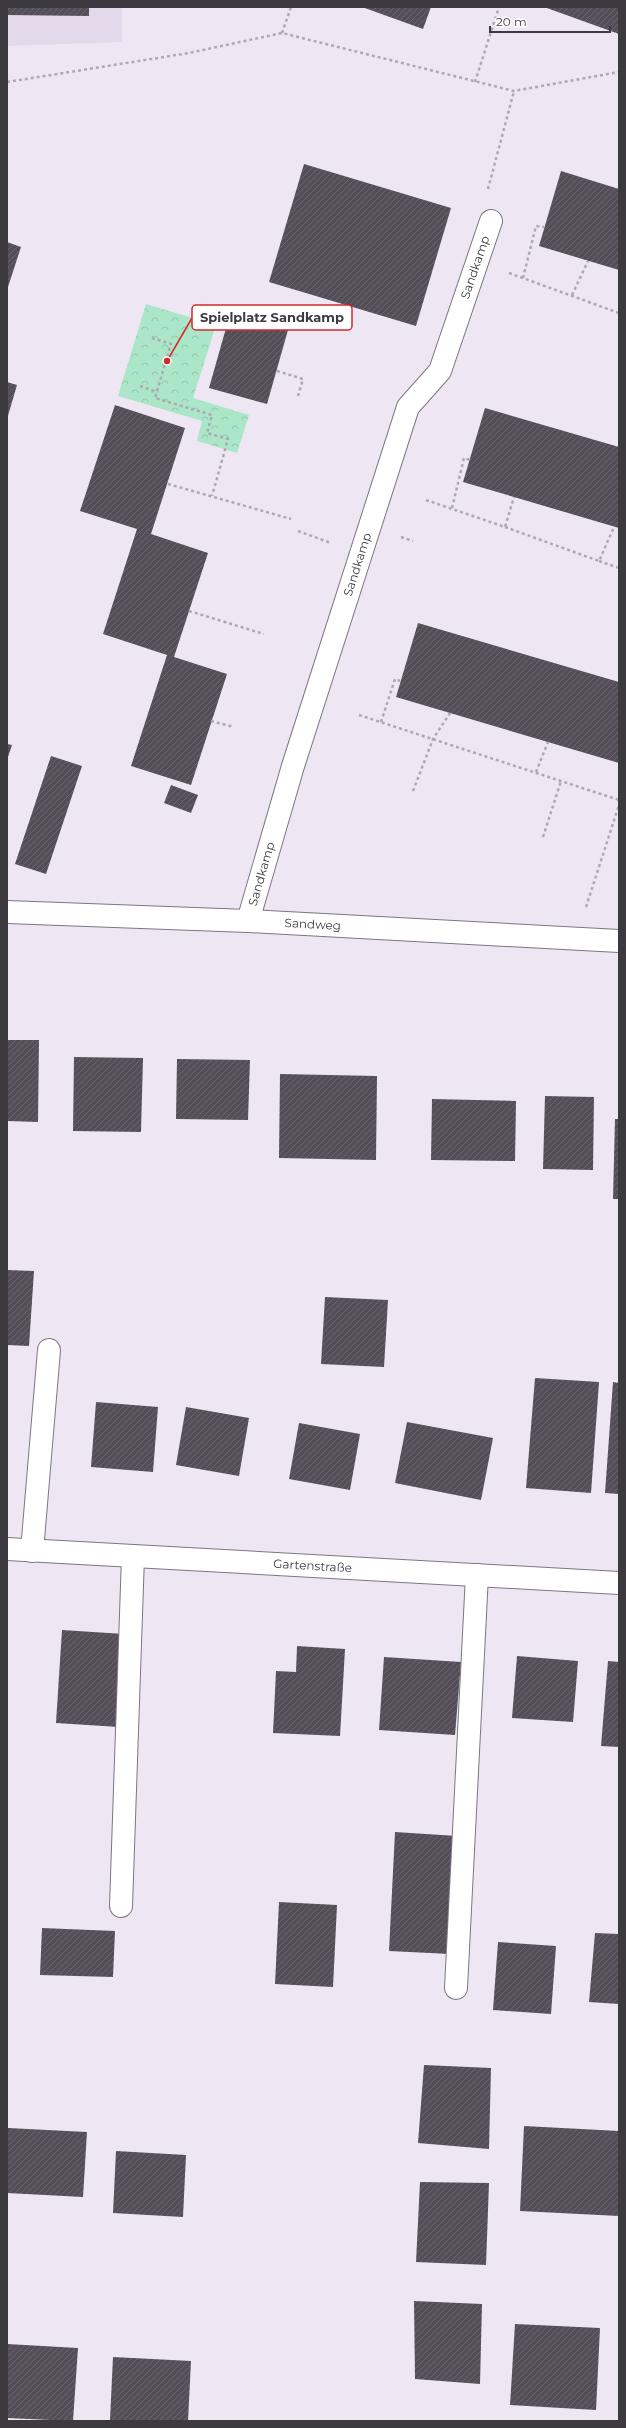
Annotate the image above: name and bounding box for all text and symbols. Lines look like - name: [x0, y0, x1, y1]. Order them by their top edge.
- scale bar: [490, 8, 610, 34]
- text: 20 m: [496, 14, 527, 29]
- street label: Sandkamp: [457, 234, 492, 301]
- callout: Spielplatz Sandkamp: [192, 305, 352, 330]
- text: Spielplatz Sandkamp: [200, 309, 344, 325]
- street label: Sandkamp: [340, 531, 374, 598]
- street label: Sandkamp: [245, 840, 278, 907]
- street label: Sandweg: [284, 915, 341, 933]
- street label: Gartenstraße: [273, 1556, 352, 1575]

